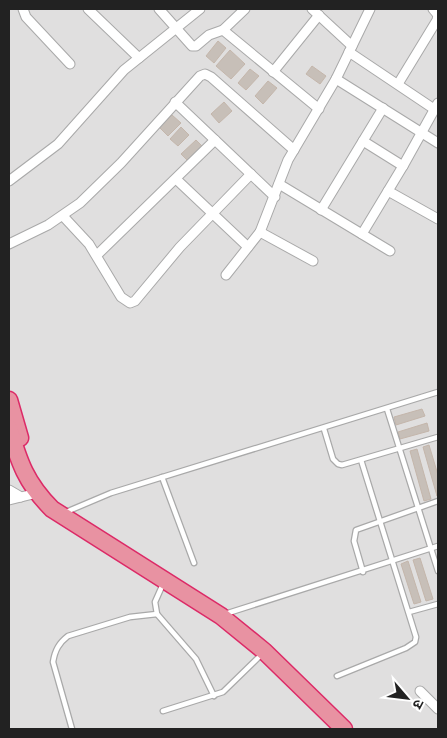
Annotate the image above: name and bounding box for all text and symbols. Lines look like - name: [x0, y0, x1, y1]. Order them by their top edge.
- north arrow: [382, 673, 432, 723]
- text: उ: [407, 696, 428, 713]

